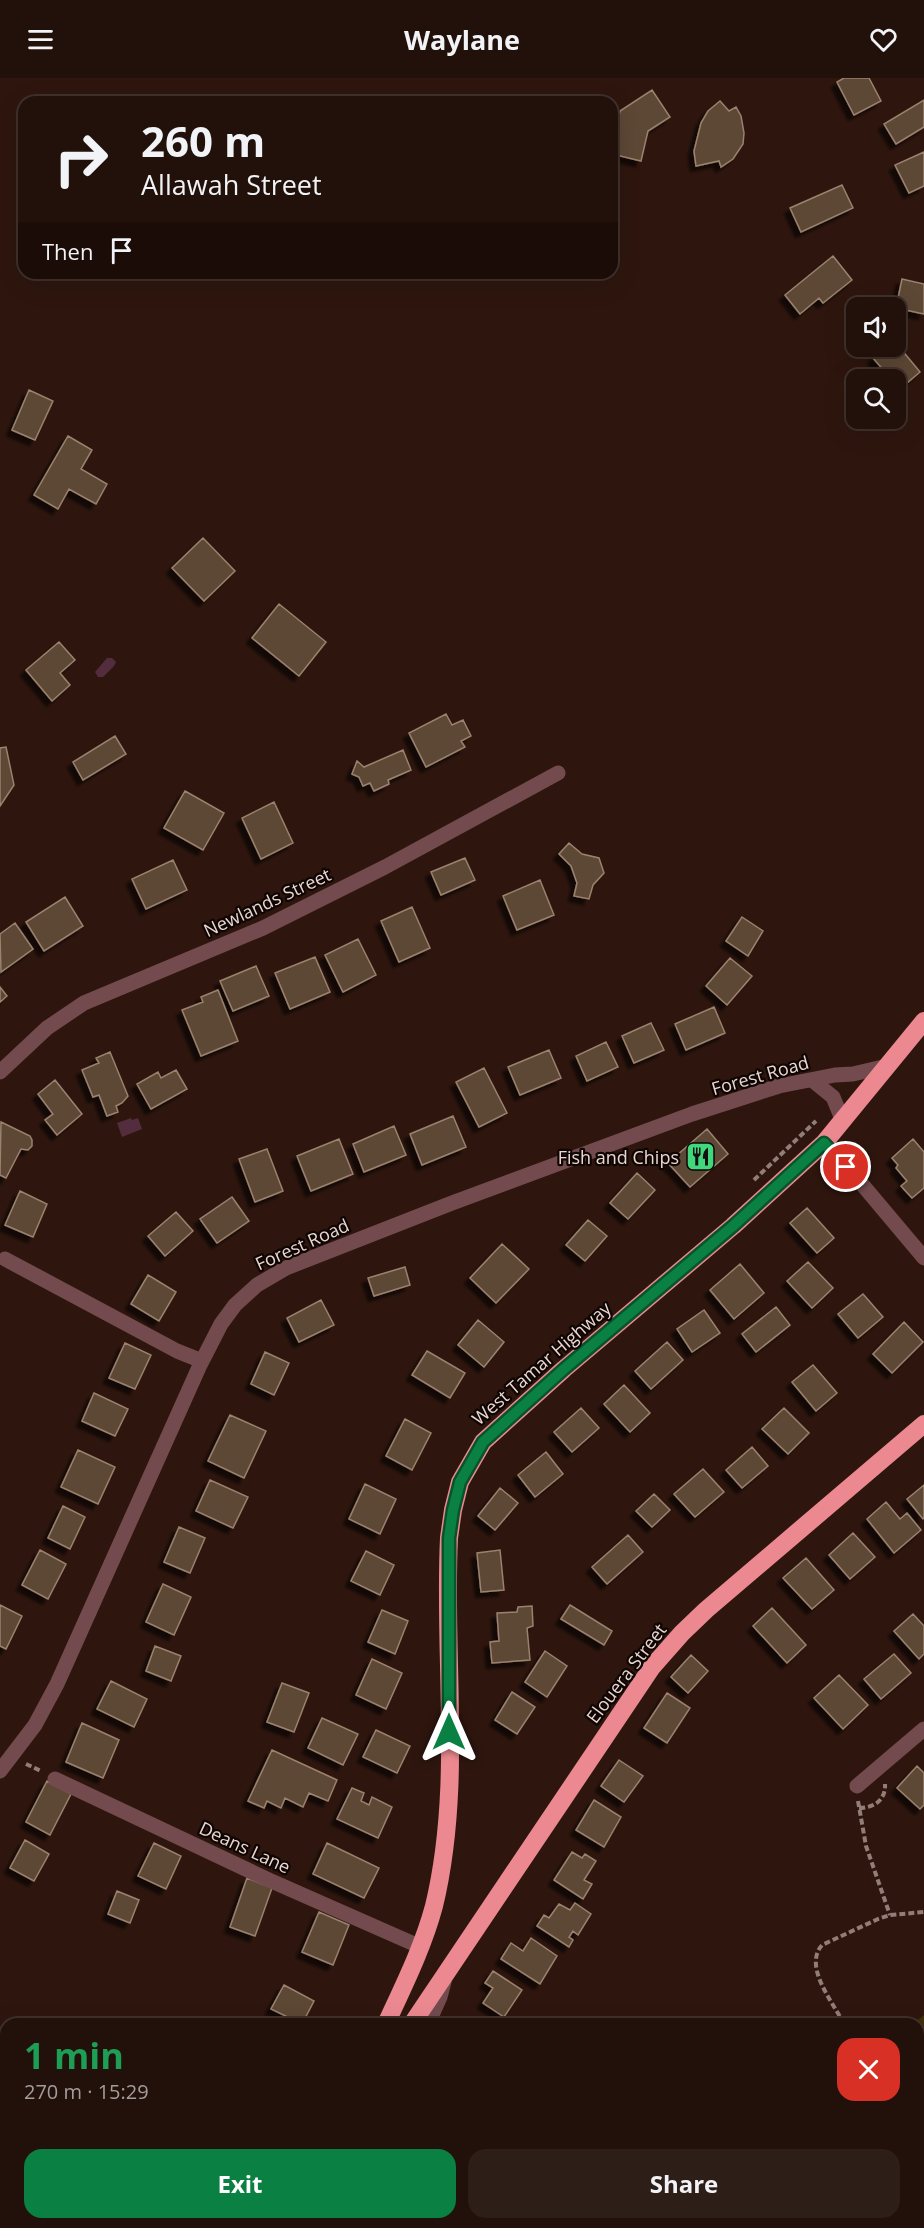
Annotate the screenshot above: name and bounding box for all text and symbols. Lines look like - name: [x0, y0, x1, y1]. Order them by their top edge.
- text: Waylane: [404, 21, 520, 58]
- icon: menu: [24, 23, 57, 56]
- icon: heart: [867, 23, 900, 56]
- text: 260 m: [141, 112, 265, 169]
- icon: right: [42, 120, 120, 198]
- text: Allawah Street: [141, 166, 322, 203]
- icon: arrive: [105, 234, 138, 267]
- text: Then: [42, 236, 93, 266]
- map controls: [846, 297, 906, 429]
- button: sound: [846, 297, 906, 357]
- button: search: [846, 369, 906, 429]
- street label: Newlands Street: [200, 862, 334, 942]
- street label: Forest Road: [709, 1050, 811, 1100]
- restaurant icon: Fish and Chips: [684, 1141, 716, 1173]
- pin: [820, 1141, 871, 1192]
- place label: Fish and Chips: [558, 1145, 679, 1169]
- icon: arrive: [829, 1150, 862, 1183]
- street label: Forest Road: [251, 1213, 353, 1275]
- street label: West Tamar Highway: [466, 1295, 616, 1430]
- street label: Elouera Street: [581, 1618, 671, 1728]
- position arrow: [417, 1700, 481, 1764]
- street label: Deans Lane: [196, 1815, 294, 1879]
- text: 1 min: [24, 2031, 124, 2080]
- button: close: [837, 2038, 900, 2101]
- text: 270 m · 15:29: [24, 2078, 149, 2105]
- button: Exit: [24, 2149, 456, 2218]
- button: Share: [468, 2149, 900, 2218]

